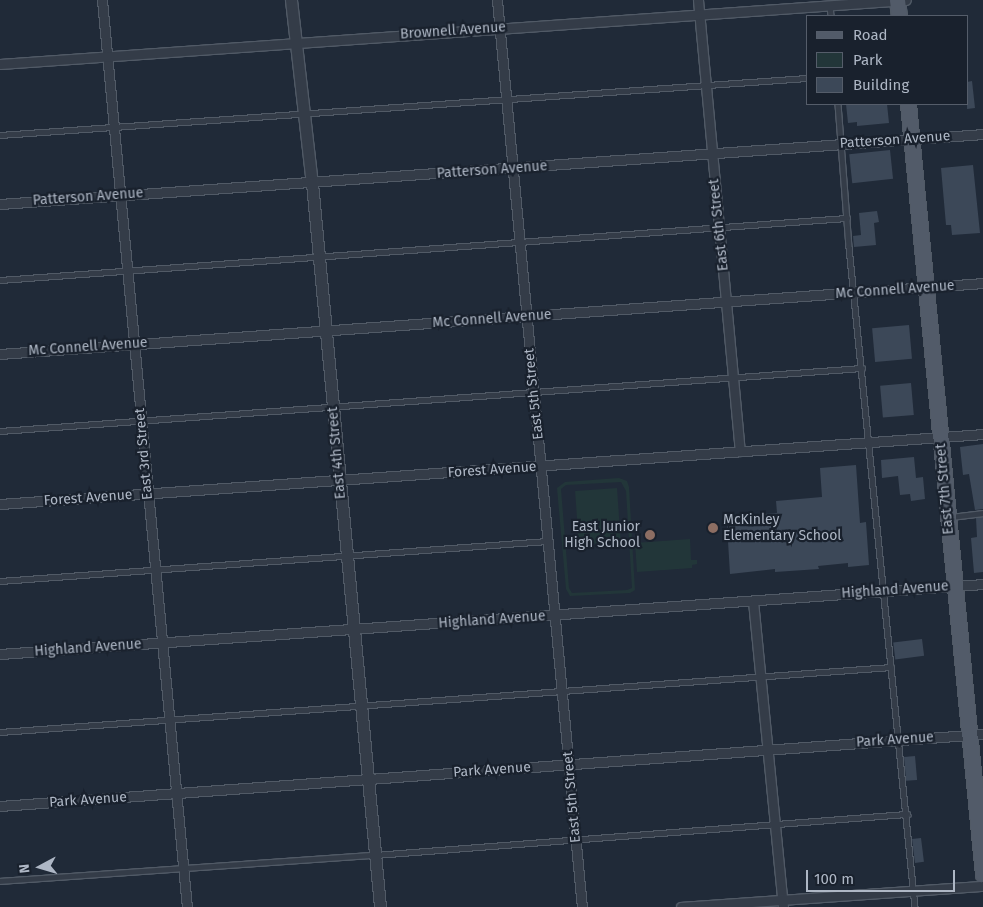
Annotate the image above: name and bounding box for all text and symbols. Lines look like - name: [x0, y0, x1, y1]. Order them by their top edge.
- legend: [806, 15, 968, 105]
- street label: Brownell Avenue: [400, 19, 506, 43]
- text: Road: [853, 26, 888, 44]
- text: Park: [853, 51, 883, 69]
- text: Building: [853, 76, 909, 94]
- street label: Patterson Avenue: [839, 128, 951, 152]
- street label: Patterson Avenue: [436, 158, 548, 182]
- street label: East 6th Street: [706, 178, 732, 272]
- street label: Patterson Avenue: [32, 185, 144, 209]
- street label: Mc Connell Avenue: [835, 277, 955, 303]
- street label: Mc Connell Avenue: [432, 306, 552, 332]
- street label: Mc Connell Avenue: [28, 334, 148, 360]
- street label: East 5th Street: [521, 347, 547, 441]
- street label: East 4th Street: [325, 406, 349, 500]
- street label: East 3rd Street: [132, 407, 156, 501]
- street label: East 7th Street: [933, 443, 957, 535]
- street label: Forest Avenue: [447, 459, 537, 481]
- street label: Forest Avenue: [43, 487, 133, 509]
- place label: McKinley Elementary School: [723, 512, 841, 544]
- place label: East Junior High School: [564, 519, 640, 552]
- marker: McKinley Elementary School: [707, 522, 719, 534]
- marker: East Junior High School: [644, 529, 656, 541]
- street label: Highland Avenue: [841, 578, 949, 602]
- street label: Highland Avenue: [438, 608, 546, 632]
- street label: Highland Avenue: [34, 636, 142, 660]
- street label: Park Avenue: [856, 729, 934, 751]
- street label: East 5th Street: [560, 750, 584, 844]
- street label: Park Avenue: [453, 759, 531, 781]
- street label: Park Avenue: [49, 789, 127, 811]
- north arrow: [15, 842, 65, 892]
- scale bar: [808, 860, 957, 892]
- text: N: [16, 863, 34, 874]
- text: 100 m: [814, 870, 854, 888]

